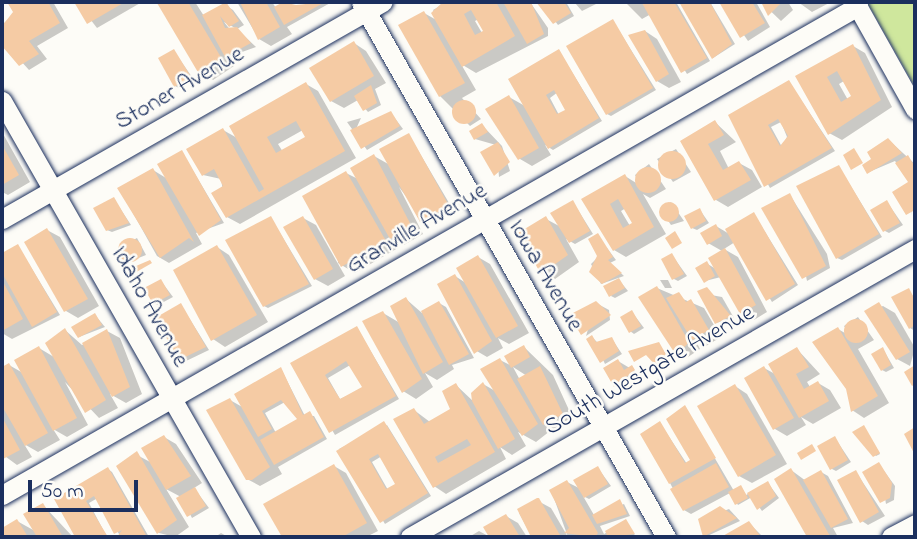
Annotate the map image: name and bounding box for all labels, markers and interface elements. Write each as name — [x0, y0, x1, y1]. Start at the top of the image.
street label: Stoner Avenue — [111, 41, 249, 137]
street label: Granville Avenue — [342, 177, 492, 281]
street label: Iowa Avenue — [501, 215, 589, 337]
street label: Idaho Avenue — [104, 242, 194, 372]
street label: South Westgate Avenue — [540, 299, 760, 443]
scale bar — [32, 466, 142, 510]
text: 50 m — [41, 477, 84, 507]

